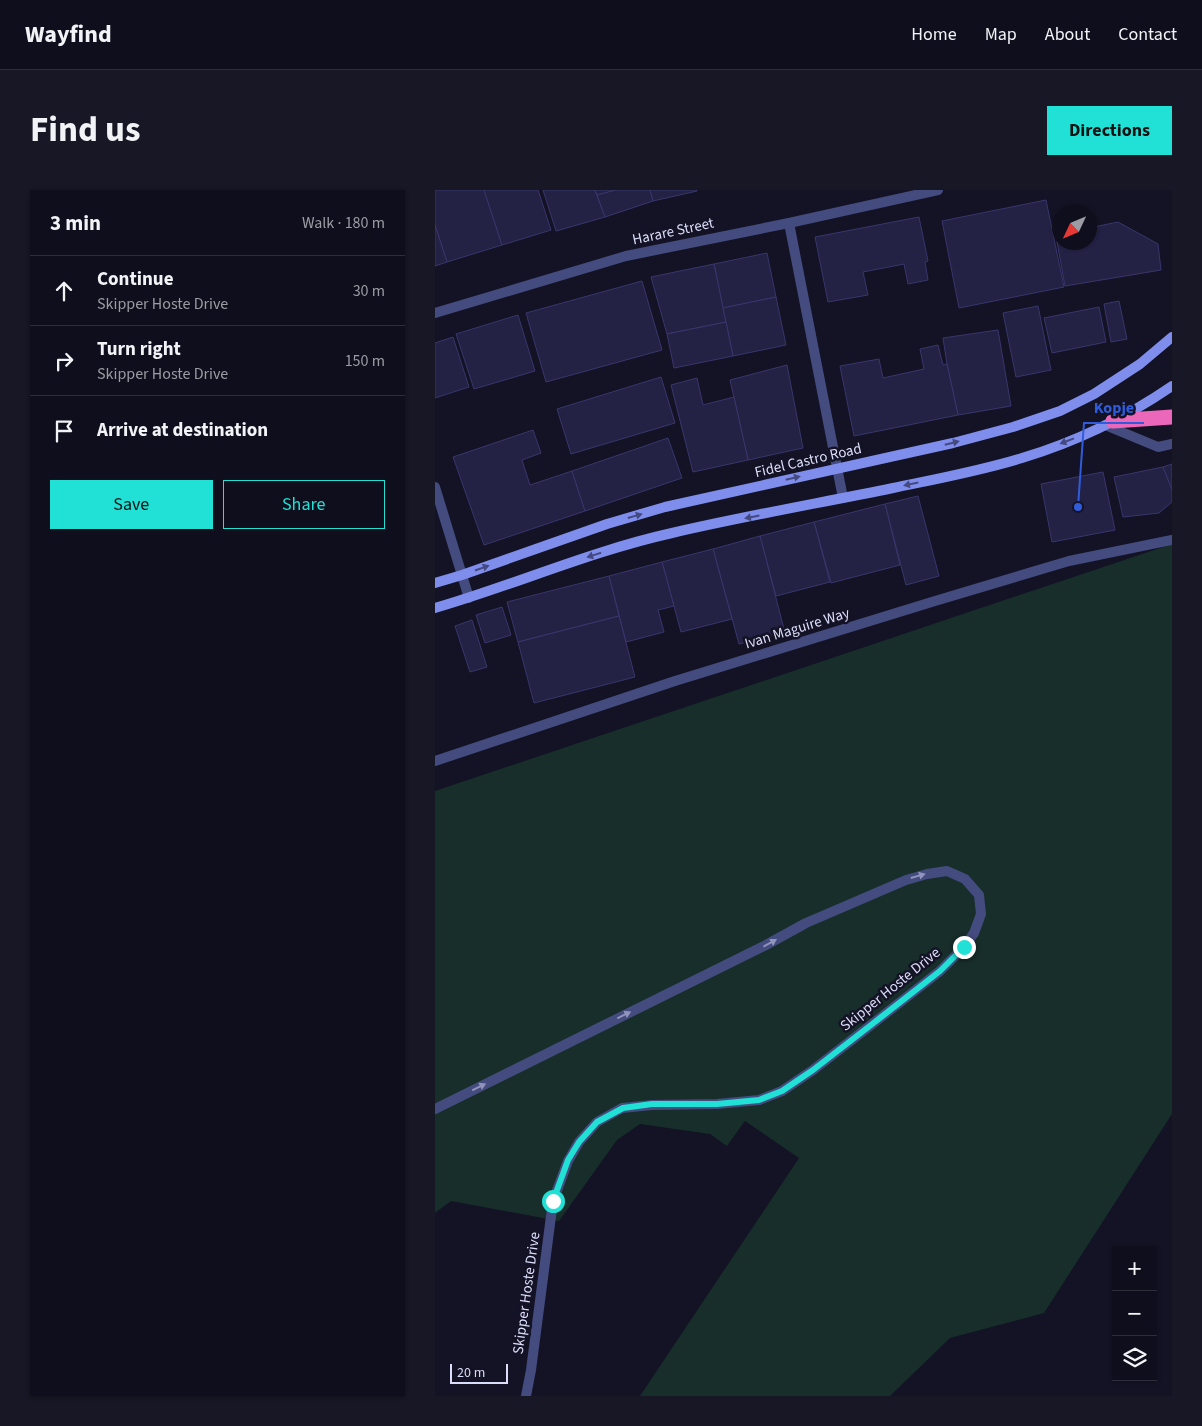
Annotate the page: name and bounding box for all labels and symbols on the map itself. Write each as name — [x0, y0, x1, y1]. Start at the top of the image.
north arrow — [1052, 205, 1097, 250]
street label: Harare Street — [630, 213, 716, 250]
callout: Kopje — [1084, 392, 1144, 423]
text: Kopje — [1094, 397, 1134, 419]
street label: Fidel Castro Road — [753, 438, 864, 483]
one-way arrow — [1060, 438, 1075, 445]
one-way arrow — [945, 439, 960, 447]
one-way arrow — [786, 474, 801, 482]
one-way arrow — [903, 480, 919, 488]
one-way arrow — [628, 512, 643, 520]
one-way arrow — [743, 513, 759, 521]
one-way arrow — [586, 552, 601, 560]
one-way arrow — [474, 564, 489, 571]
street label: Ivan Maguire Way — [742, 603, 852, 654]
one-way arrow — [910, 872, 925, 880]
route end — [953, 936, 976, 959]
one-way arrow — [763, 939, 777, 947]
street label: Skipper Hoste Drive — [836, 942, 945, 1036]
one-way arrow — [617, 1011, 631, 1019]
one-way arrow — [472, 1083, 486, 1091]
route start — [542, 1190, 565, 1213]
street label: Skipper Hoste Drive — [508, 1231, 545, 1355]
scale bar — [450, 1361, 507, 1384]

